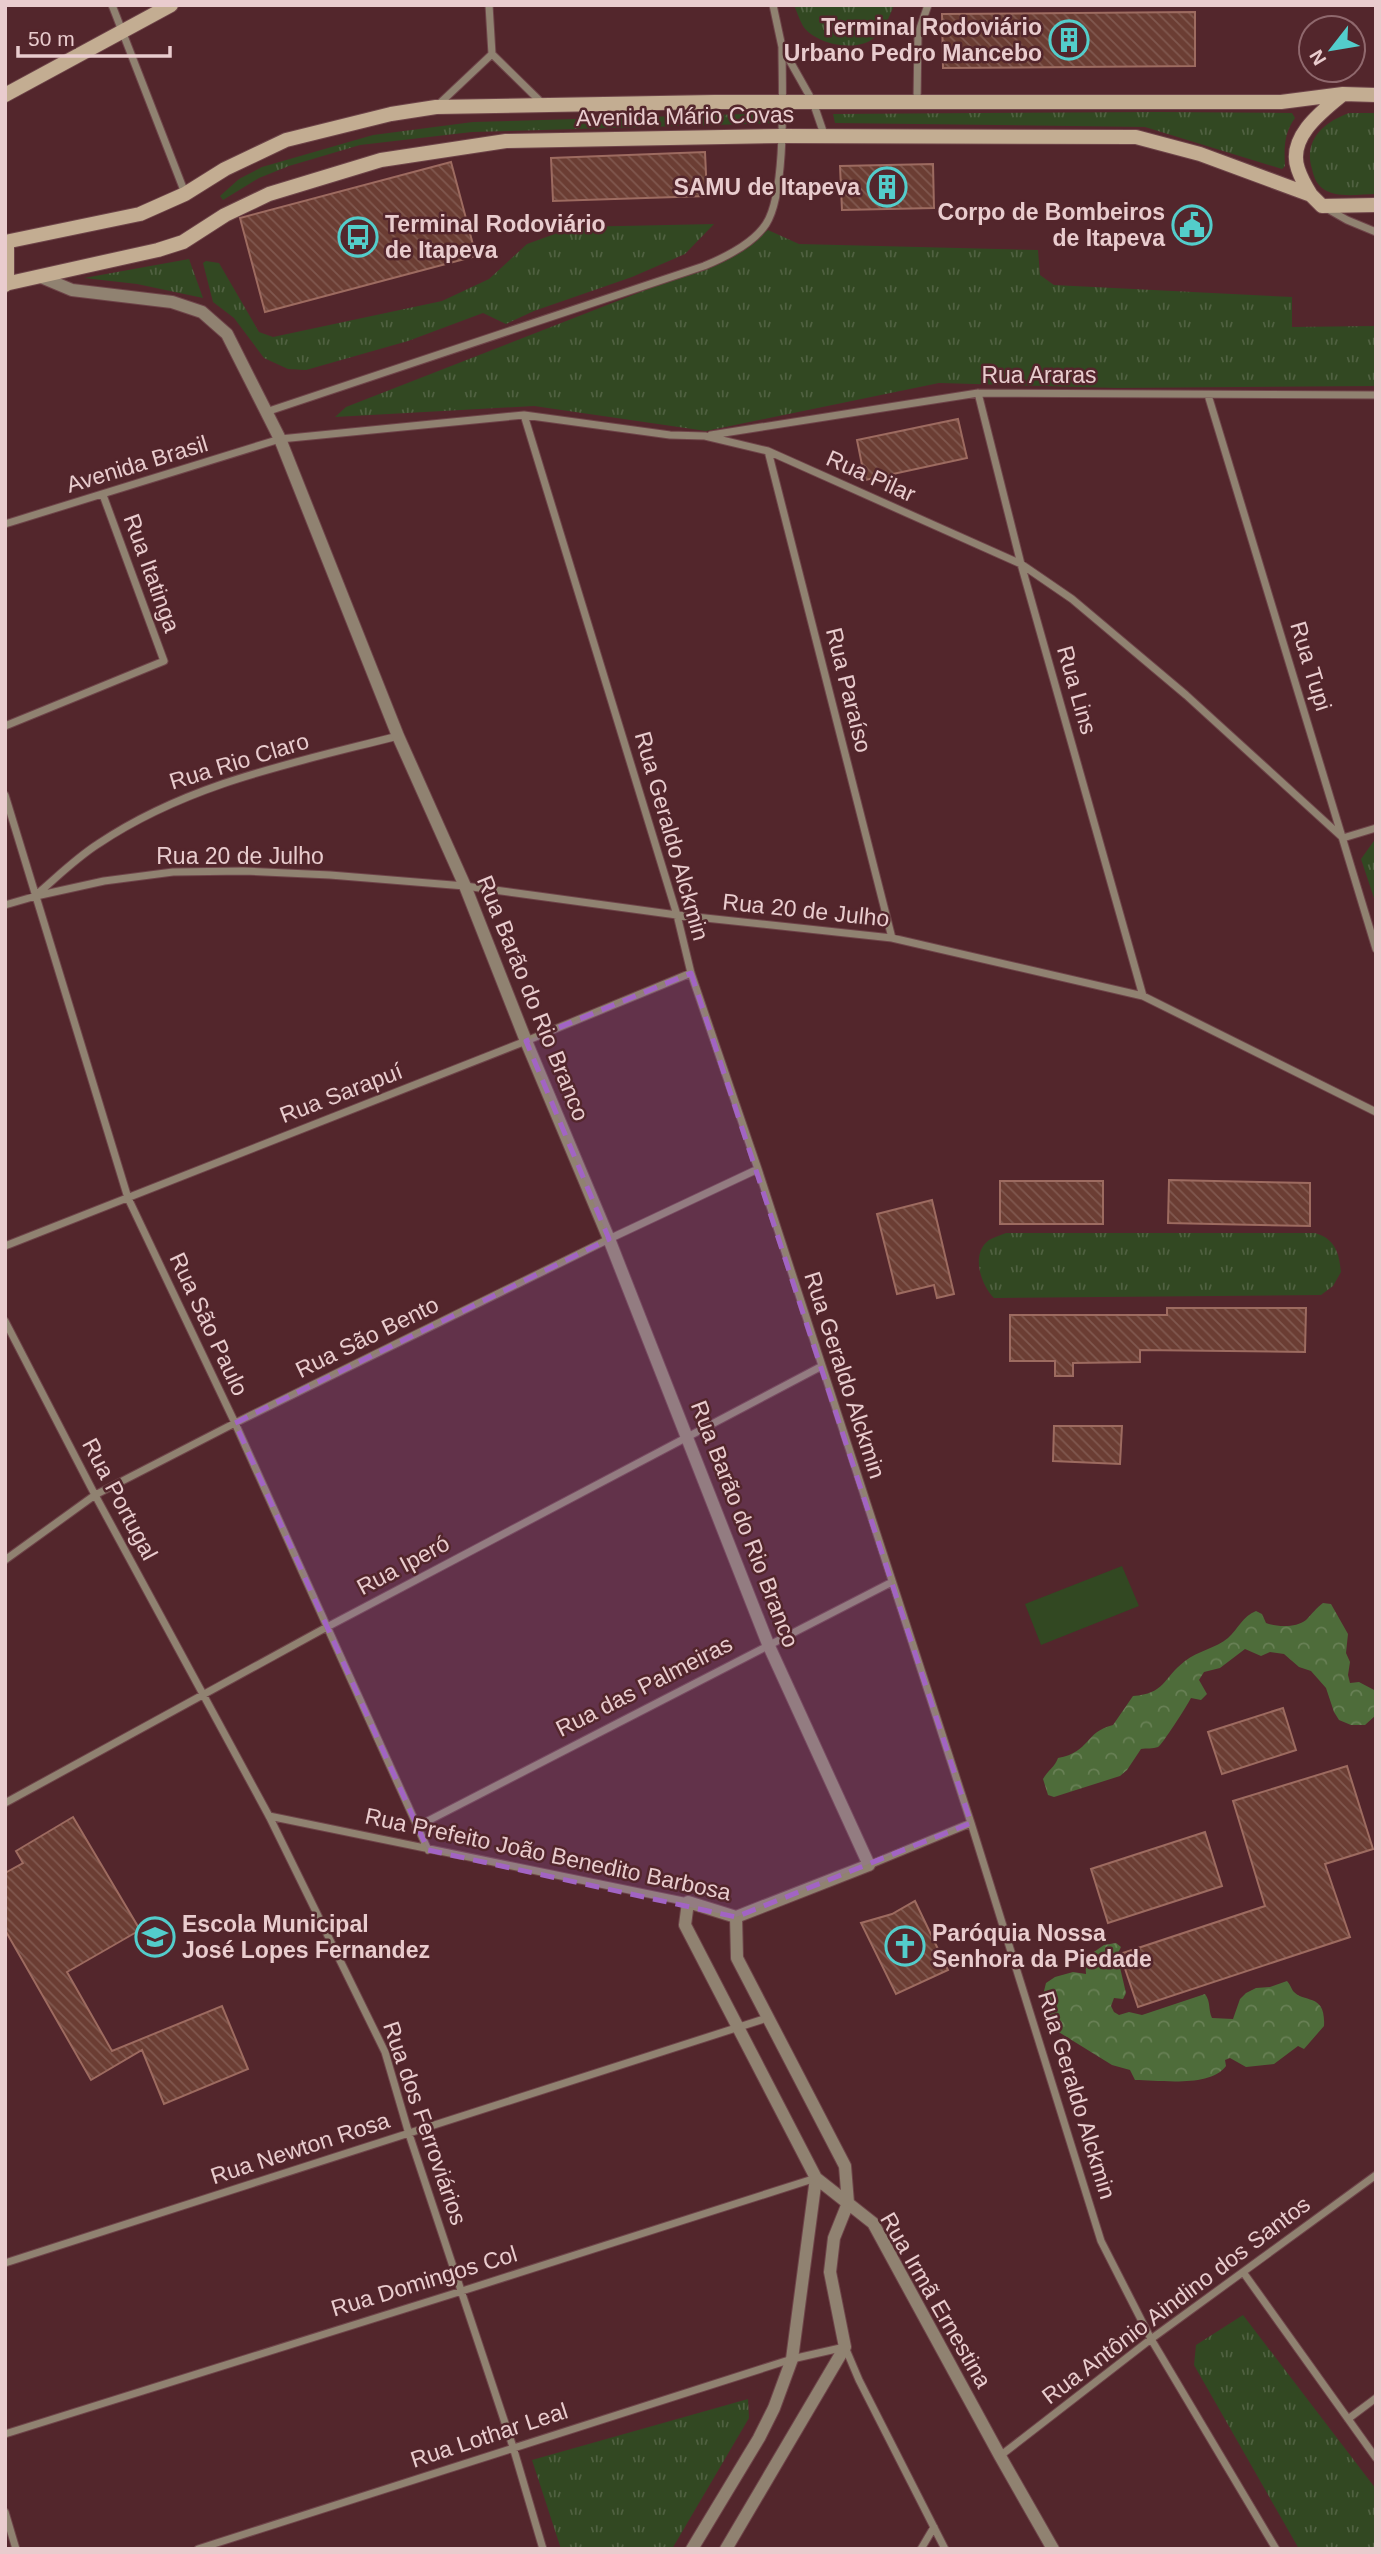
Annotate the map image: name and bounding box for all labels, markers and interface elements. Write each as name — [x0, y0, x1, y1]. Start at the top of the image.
scale bar — [18, 14, 170, 58]
place label: Terminal Rodoviário Urbano Pedro Mancebo — [784, 14, 1042, 66]
north arrow — [1297, 14, 1367, 84]
building icon: Terminal Rodoviário Urbano Pedro Mancebo — [1048, 19, 1090, 61]
text: 50 m — [28, 27, 75, 50]
text: N — [1305, 46, 1330, 69]
street label: Avenida Mário Covas — [576, 101, 794, 131]
building icon: SAMU de Itapeva — [866, 166, 908, 208]
place label: SAMU de Itapeva — [673, 174, 860, 200]
place label: Corpo de Bombeiros de Itapeva — [938, 199, 1165, 251]
public building icon: Corpo de Bombeiros de Itapeva — [1171, 204, 1213, 246]
place label: Terminal Rodoviário de Itapeva — [385, 211, 606, 263]
bus stop icon: Terminal Rodoviário de Itapeva — [337, 216, 379, 258]
street label: Rua Araras — [981, 362, 1097, 388]
street label: Avenida Brasil — [63, 430, 211, 498]
street label: Rua Pilar — [822, 445, 920, 507]
street label: Rua Itatinga — [119, 510, 185, 636]
street label: Rua Tupi — [1285, 618, 1337, 714]
street label: Rua Paraíso — [821, 625, 877, 755]
street label: Rua Lins — [1052, 643, 1102, 737]
street label: Rua Rio Claro — [166, 727, 312, 795]
street label: Rua Geraldo Alckmin — [630, 729, 714, 943]
street label: Rua 20 de Julho — [156, 843, 324, 869]
street label: Rua Barão do Rio Branco — [472, 872, 594, 1124]
street label: Rua 20 de Julho — [721, 888, 891, 932]
street label: Rua Sarapuí — [276, 1058, 407, 1128]
street label: Rua São Paulo — [165, 1248, 253, 1400]
street label: Rua Geraldo Alckmin — [799, 1268, 891, 1482]
street label: Rua São Bento — [291, 1291, 443, 1383]
street label: Rua Barão do Rio Branco — [686, 1397, 804, 1651]
street label: Rua Portugal — [77, 1434, 163, 1564]
street label: Rua Iperó — [352, 1530, 454, 1600]
street label: Rua das Palmeiras — [552, 1630, 736, 1742]
street label: Rua Prefeito João Benedito Barbosa — [363, 1802, 734, 1906]
place label: Escola Municipal José Lopes Fernandez — [182, 1911, 430, 1963]
school or university icon: Escola Municipal José Lopes Fernandez — [134, 1916, 176, 1958]
place label: Paróquia Nossa Senhora da Piedade — [932, 1920, 1152, 1972]
church icon: Paróquia Nossa Senhora da Piedade — [884, 1925, 926, 1967]
street label: Rua Geraldo Alckmin — [1033, 1988, 1121, 2202]
street label: Rua dos Ferroviários — [378, 2018, 472, 2228]
street label: Rua Newton Rosa — [207, 2107, 393, 2189]
street label: Rua Antônio Aindino dos Santos — [1037, 2191, 1315, 2409]
street label: Rua Irmã Ernestina — [875, 2208, 997, 2392]
street label: Rua Domingos Col — [328, 2240, 520, 2322]
street label: Rua Lothar Leal — [407, 2397, 571, 2473]

